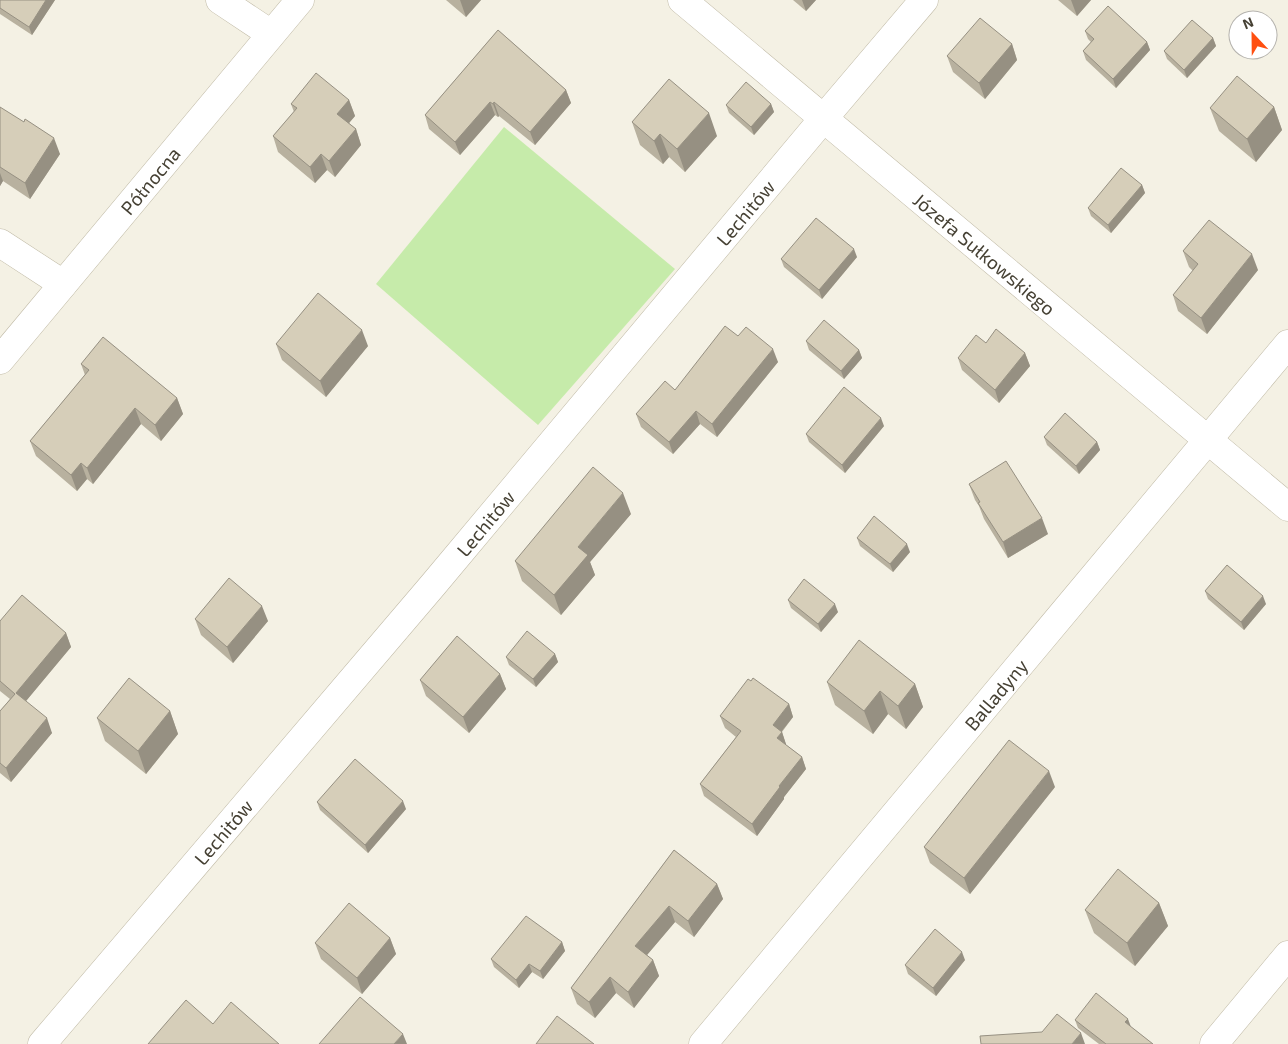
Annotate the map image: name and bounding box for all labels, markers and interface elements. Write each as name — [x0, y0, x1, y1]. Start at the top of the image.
north arrow — [1228, 10, 1278, 60]
text: N — [1240, 13, 1256, 32]
street label: Północna — [115, 142, 184, 219]
street label: Lechitów — [711, 174, 779, 250]
street label: Józefa Sułkowskiego — [909, 187, 1061, 319]
street label: Lechitów — [451, 485, 519, 560]
street label: Balladyny — [959, 654, 1032, 734]
street label: Lechitów — [189, 794, 257, 869]

